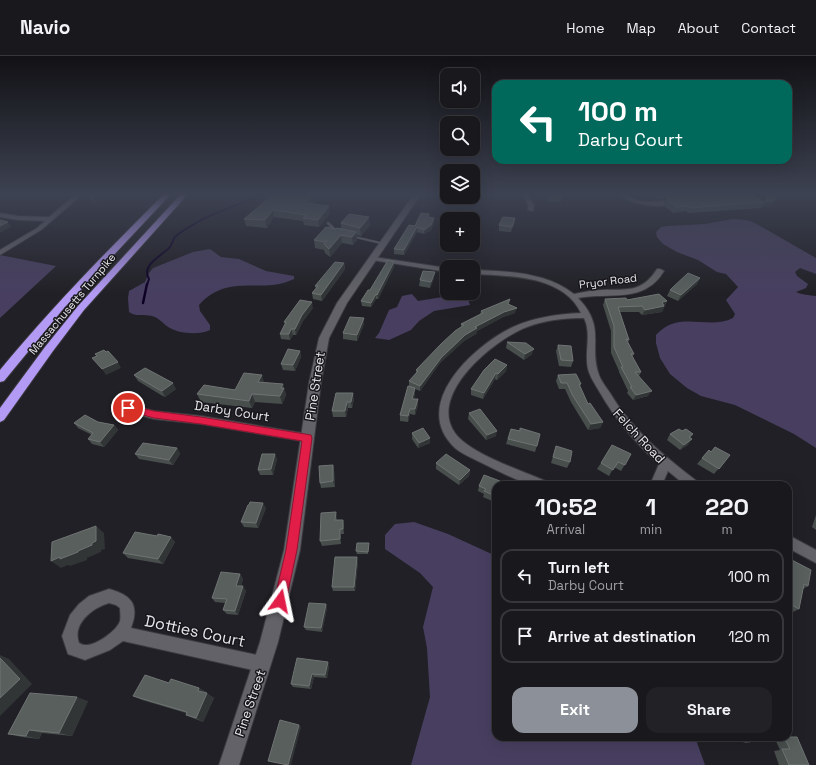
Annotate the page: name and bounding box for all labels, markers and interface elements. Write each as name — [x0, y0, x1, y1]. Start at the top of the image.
text: Navio — [20, 15, 70, 40]
text: Home — [566, 19, 604, 37]
text: Map — [626, 19, 656, 37]
text: About — [678, 19, 719, 37]
text: Contact — [741, 19, 796, 37]
map controls — [440, 68, 480, 300]
button: sound — [440, 68, 480, 108]
text: 100 m — [578, 93, 658, 129]
icon: left — [512, 96, 564, 148]
button: search — [440, 116, 480, 156]
text: Darby Court — [578, 128, 683, 151]
button: layers — [440, 164, 480, 204]
button: + — [440, 212, 480, 252]
street label: Massachusetts Turnpike — [26, 251, 118, 357]
button: − — [440, 260, 480, 300]
street label: Pryor Road — [578, 271, 638, 291]
street label: Pine Street — [301, 350, 329, 422]
pin — [111, 391, 145, 425]
icon: arrive — [117, 397, 139, 419]
street label: Darby Court — [193, 397, 271, 425]
street label: Felch Road — [609, 405, 669, 467]
text: 10:52 — [535, 491, 597, 522]
text: 1 — [646, 491, 656, 522]
text: 220 — [705, 491, 749, 522]
text: Arrival — [547, 521, 585, 538]
text: min — [640, 521, 662, 538]
text: m — [721, 521, 733, 538]
text: Turn left — [548, 558, 610, 577]
icon: left — [514, 565, 536, 587]
text: 100 m — [728, 567, 770, 586]
text: Darby Court — [548, 577, 624, 594]
position arrow — [259, 580, 301, 622]
street label: Dotties Court — [143, 610, 247, 652]
icon: arrive — [514, 625, 536, 647]
text: Arrive at destination — [548, 627, 696, 646]
text: 120 m — [728, 627, 770, 646]
street label: Pine Street — [231, 667, 269, 739]
button: Exit — [512, 687, 638, 733]
button: Share — [646, 687, 772, 733]

